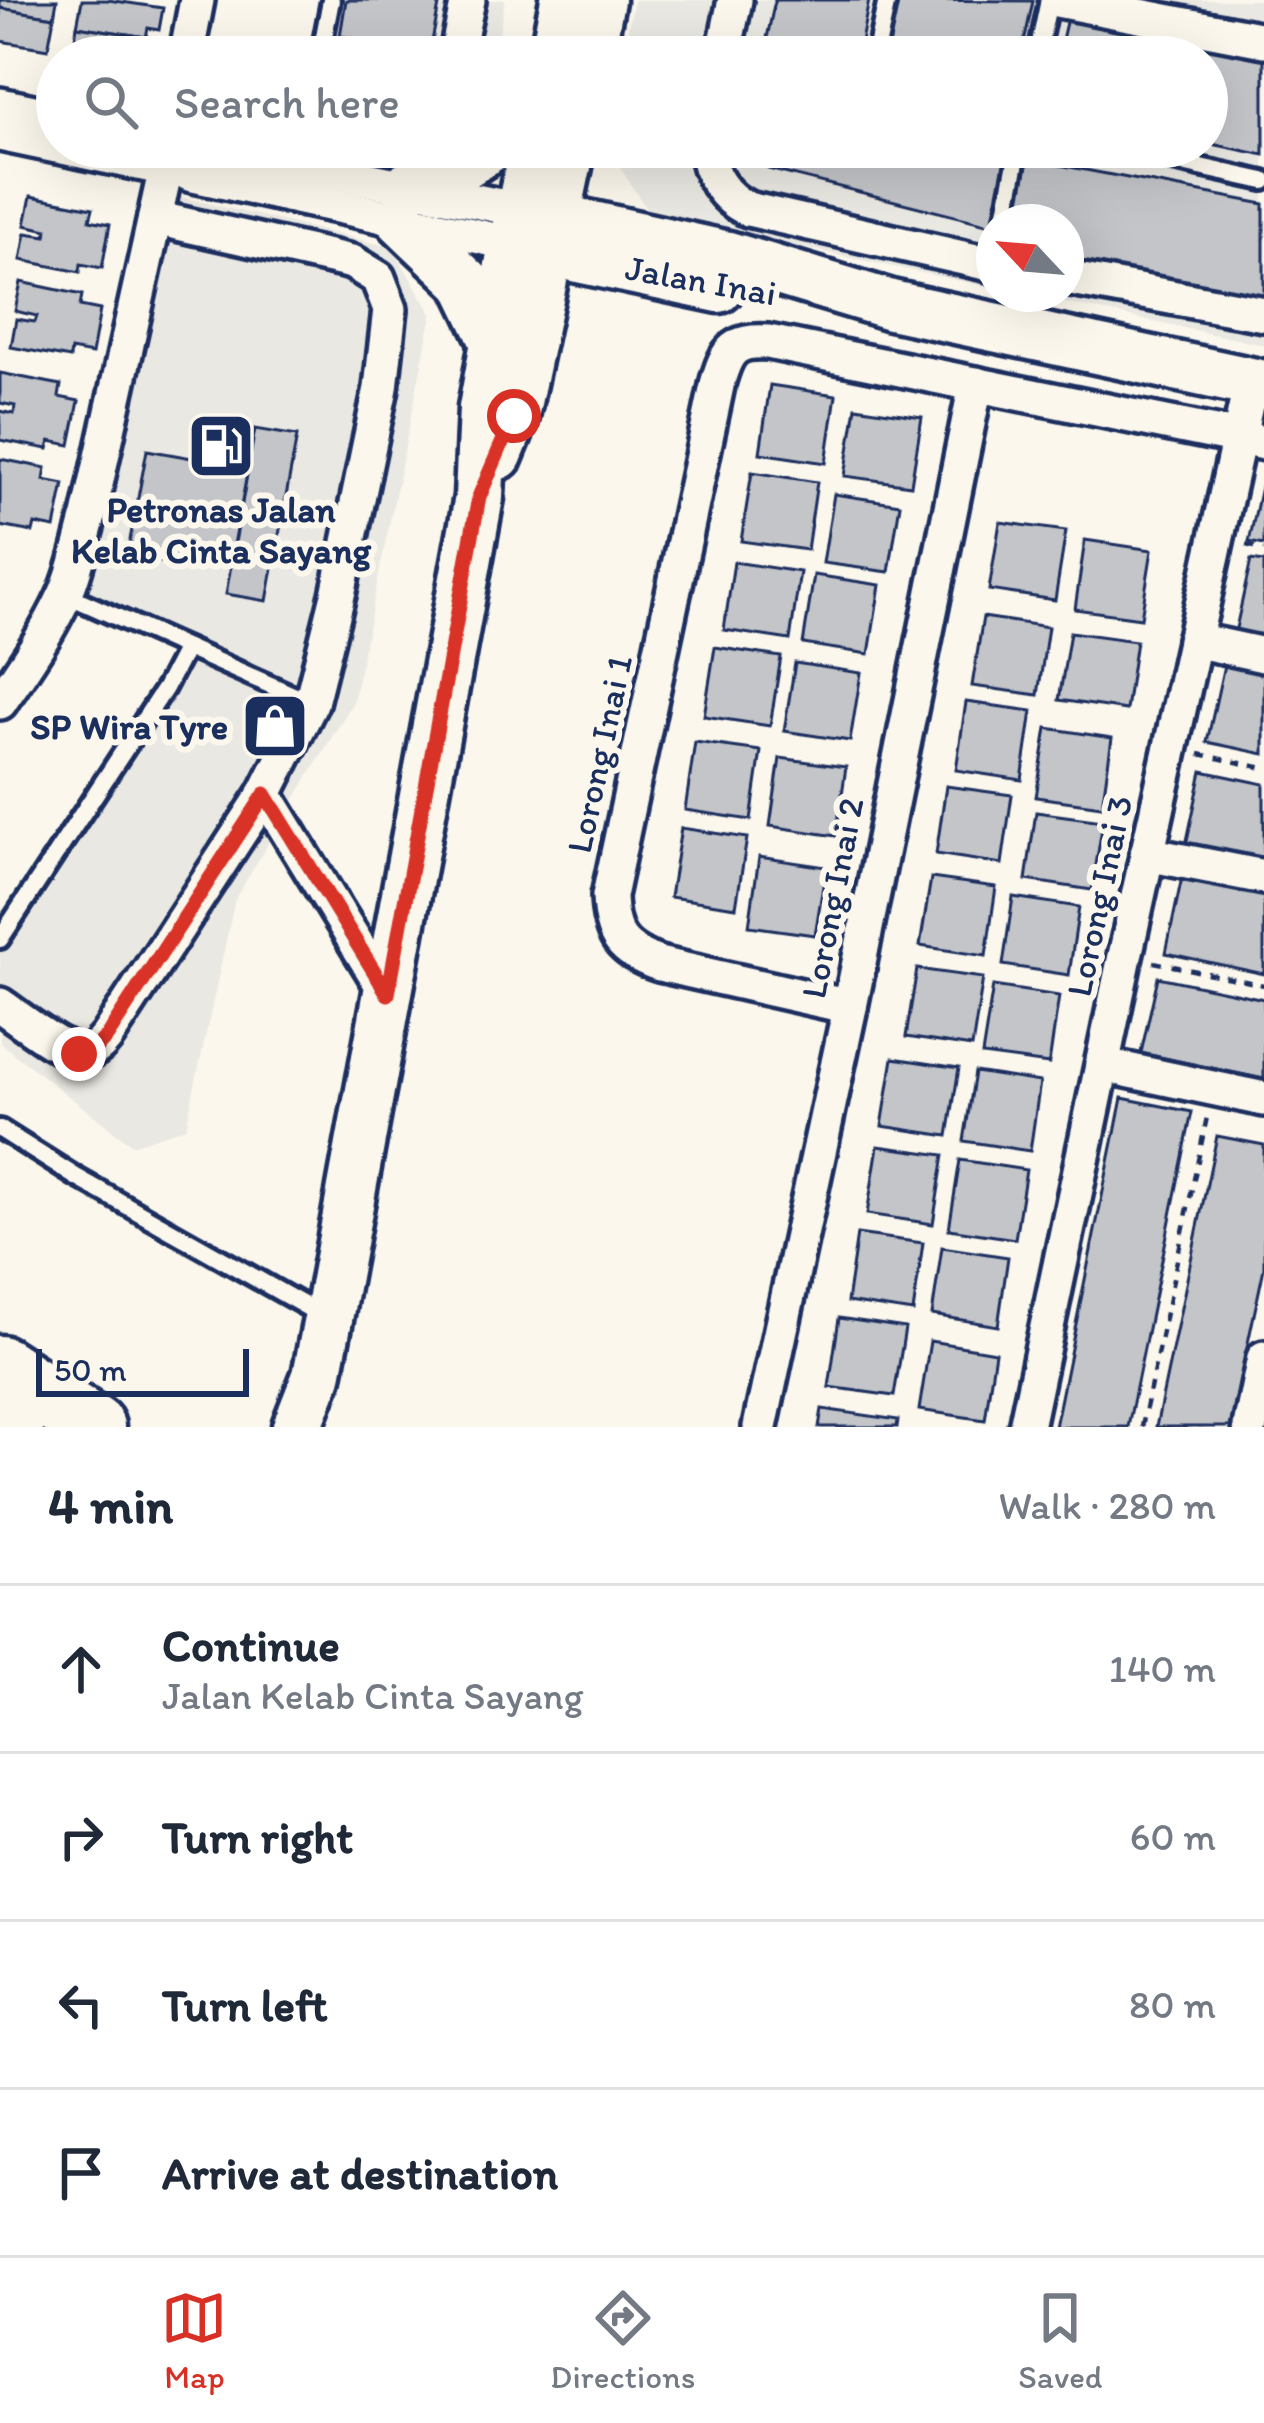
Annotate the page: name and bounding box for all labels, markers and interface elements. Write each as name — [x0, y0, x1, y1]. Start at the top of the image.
search box — [36, 36, 1228, 168]
icon: search — [78, 69, 144, 135]
text: Search here — [174, 75, 400, 129]
north arrow — [976, 204, 1084, 312]
street label: Jalan Inai — [622, 246, 780, 314]
route start — [487, 389, 541, 443]
fuel station icon: Petronas Jalan Kelab Cinta Sayang — [186, 411, 256, 481]
place label: Petronas Jalan Kelab Cinta Sayang — [71, 488, 372, 572]
street label: Lorong Inai 1 — [557, 651, 641, 857]
shop icon: SP Wira Tyre — [240, 691, 310, 761]
place label: SP Wira Tyre — [30, 705, 228, 748]
street label: Lorong Inai 3 — [1057, 792, 1141, 1000]
street label: Lorong Inai 2 — [791, 794, 873, 1002]
route end — [52, 1027, 106, 1081]
scale bar — [36, 1343, 249, 1396]
text: 50 m — [54, 1350, 127, 1389]
text: 4 min — [48, 1475, 173, 1536]
text: Walk · 280 m — [998, 1482, 1216, 1529]
text: Continue — [162, 1618, 340, 1672]
icon: ahead — [48, 1636, 114, 1702]
text: 140 m — [1109, 1645, 1216, 1692]
text: Jalan Kelab Cinta Sayang — [162, 1672, 584, 1719]
icon: right — [48, 1804, 114, 1870]
text: Turn right — [162, 1810, 353, 1864]
text: 60 m — [1130, 1813, 1216, 1860]
icon: left — [48, 1972, 114, 2038]
text: Turn left — [162, 1978, 328, 2032]
text: 80 m — [1129, 1981, 1216, 2028]
icon: arrive — [48, 2140, 114, 2206]
text: Arrive at destination — [162, 2146, 558, 2200]
tab: Map — [161, 2285, 227, 2396]
tab: Directions — [550, 2285, 695, 2396]
tab: Saved — [1018, 2285, 1103, 2396]

